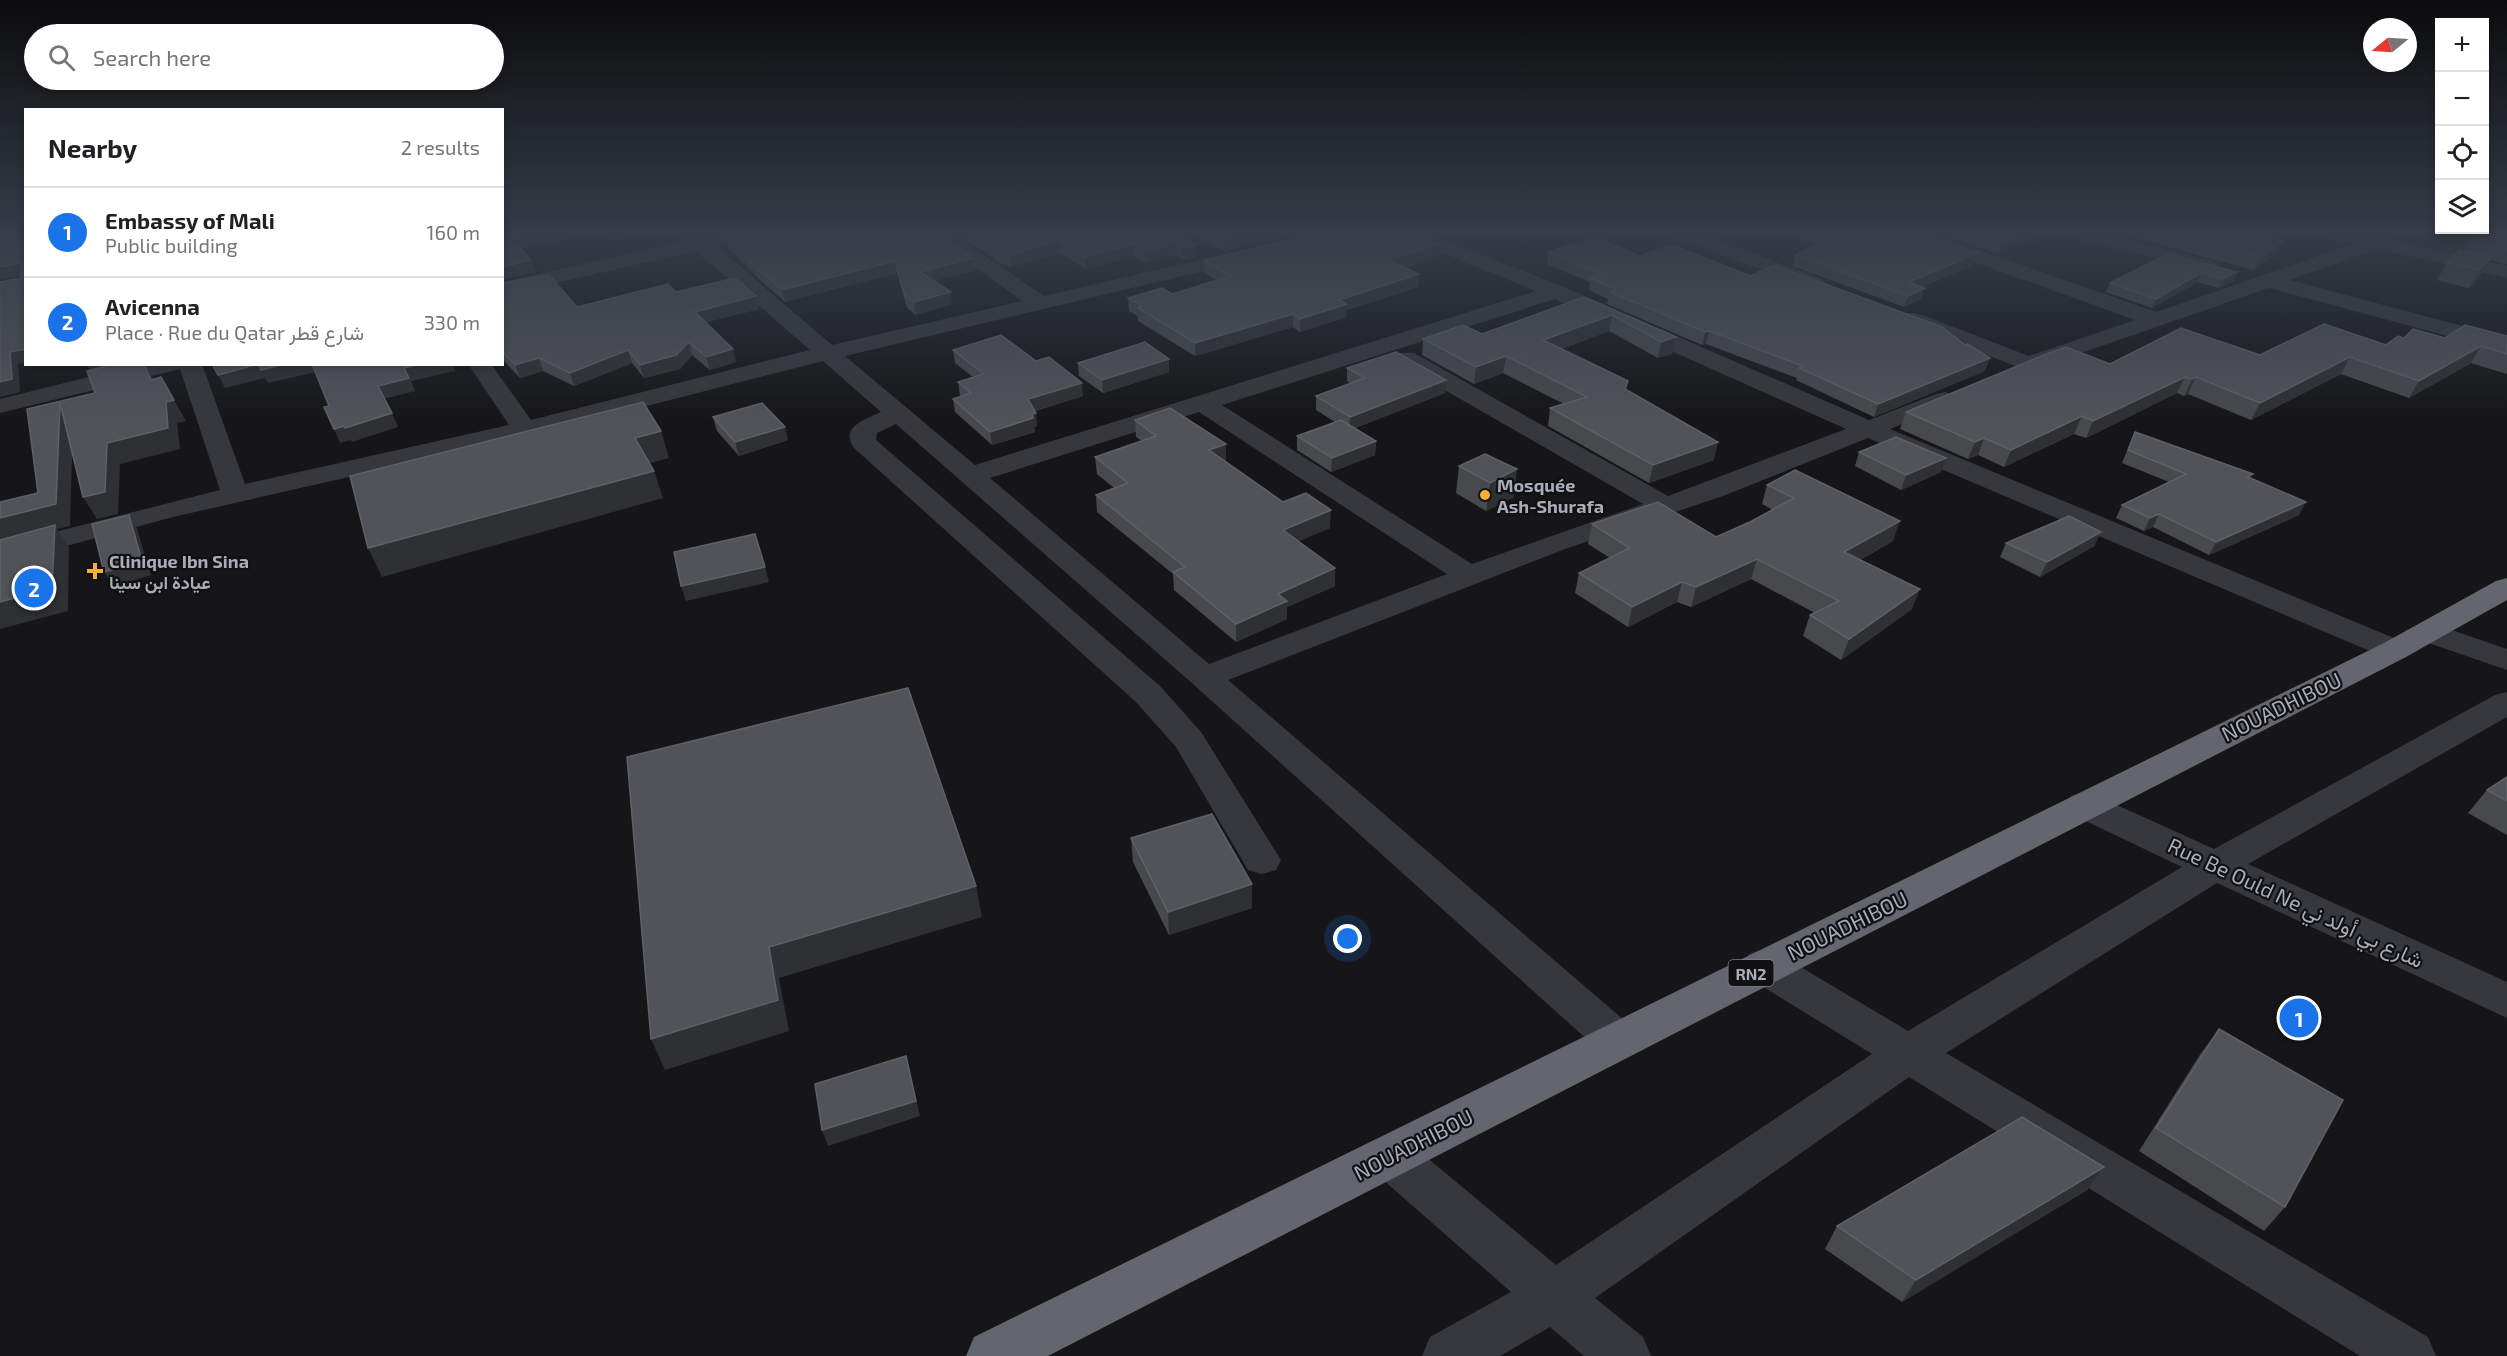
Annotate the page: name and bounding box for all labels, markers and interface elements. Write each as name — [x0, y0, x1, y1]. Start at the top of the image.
north arrow — [2363, 18, 2417, 72]
map controls — [2435, 18, 2489, 234]
button: + — [2435, 18, 2489, 72]
search box — [24, 24, 504, 90]
icon: search — [45, 41, 78, 74]
text: Search here — [93, 44, 211, 70]
button: − — [2435, 72, 2489, 126]
button: locate — [2435, 126, 2489, 180]
text: Nearby — [48, 132, 137, 163]
text: 2 results — [401, 135, 480, 159]
button: layers — [2435, 180, 2489, 234]
text: Embassy of Mali — [105, 207, 275, 233]
text: 1 — [63, 220, 72, 244]
text: 160 m — [427, 220, 480, 244]
text: Public building — [105, 233, 238, 257]
text: Avicenna — [105, 293, 200, 319]
text: 2 — [62, 310, 73, 334]
text: 330 m — [424, 310, 480, 334]
text: Place · Rue du Qatar شارع قطر — [105, 320, 364, 344]
place label: Mosquée Ash-Shurafa — [1497, 474, 1604, 517]
marker: Mosquée Ash-Shurafa — [1478, 488, 1492, 502]
place label: Clinique Ibn Sina عيادة ابن سينا — [109, 550, 249, 594]
marker: Clinique Ibn Sina عيادة ابن سينا — [86, 562, 104, 580]
pin: 2 — [15, 566, 54, 610]
street label: NOUADHIBOU — [2217, 666, 2345, 746]
street label: Rue Be Ould Ne شارع بي أولد ني — [2162, 832, 2428, 978]
street label: NOUADHIBOU — [1783, 885, 1911, 965]
your location — [1333, 924, 1362, 953]
road number: RN2 — [1728, 960, 1774, 986]
pin: 1 — [2280, 996, 2318, 1040]
street label: NOUADHIBOU — [1349, 1103, 1477, 1185]

